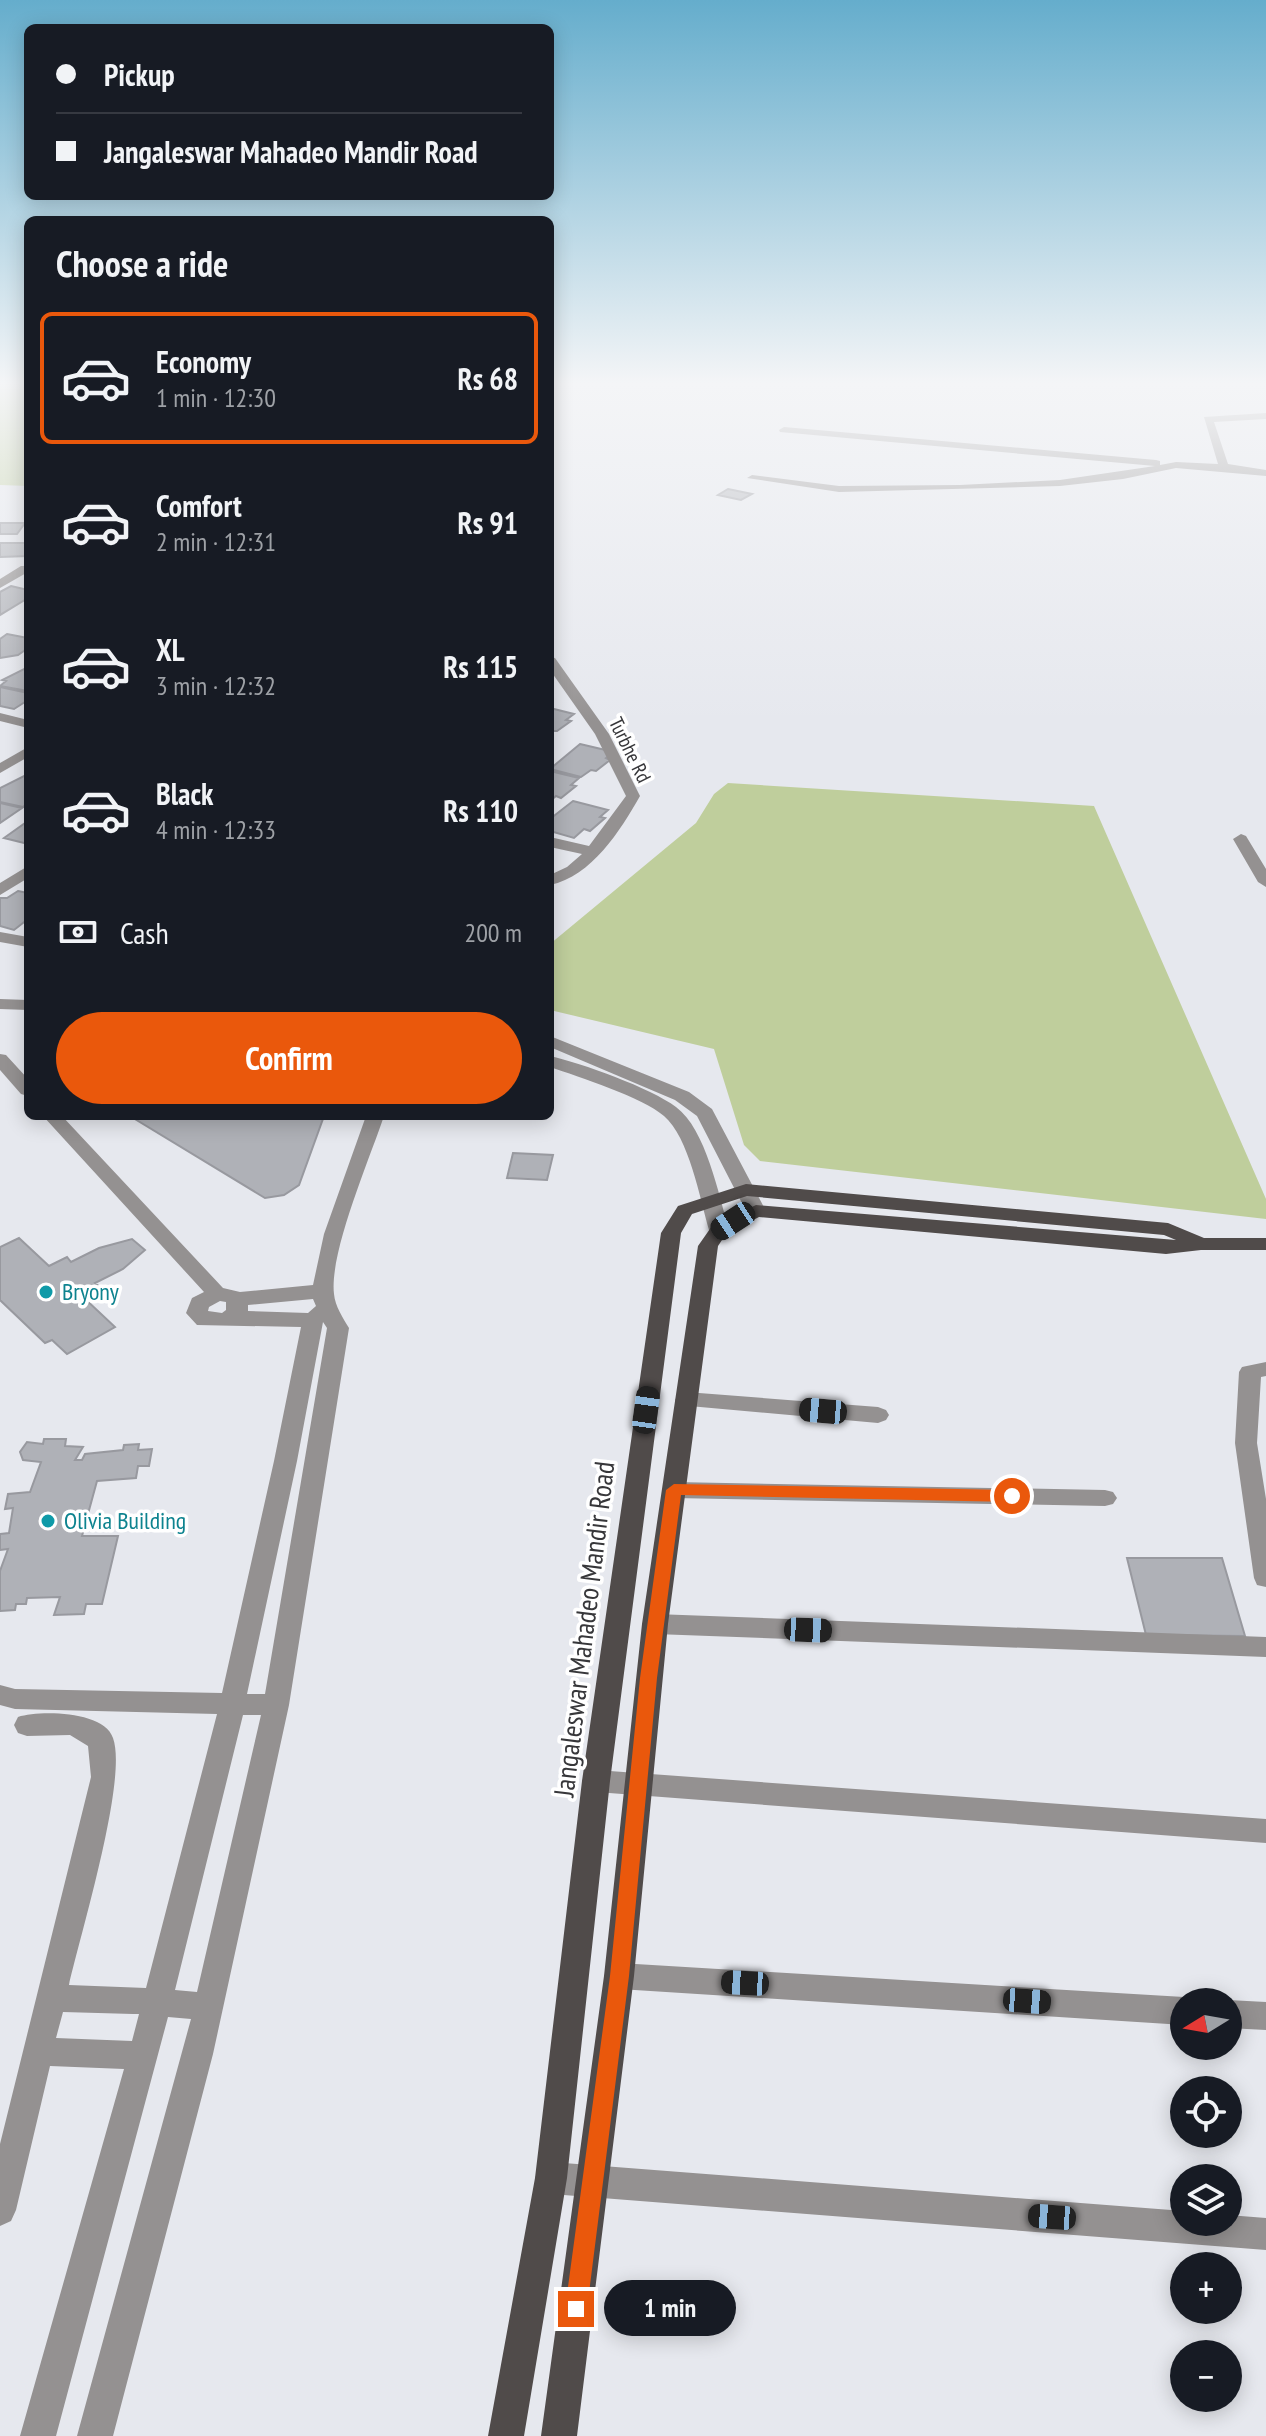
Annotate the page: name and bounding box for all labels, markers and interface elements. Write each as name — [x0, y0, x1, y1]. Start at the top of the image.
text: Pickup — [104, 55, 175, 94]
text: Jangaleswar Mahadeo Mandir Road — [104, 132, 478, 171]
text: Choose a ride — [56, 240, 228, 287]
icon: car — [60, 342, 132, 414]
text: Economy — [156, 342, 251, 381]
text: Rs 68 — [458, 359, 518, 398]
text: 1 min · 12:30 — [156, 381, 276, 414]
icon: car — [60, 486, 132, 558]
text: Comfort — [156, 486, 242, 525]
text: Rs 91 — [458, 503, 518, 542]
text: 2 min · 12:31 — [156, 525, 276, 558]
icon: car — [60, 630, 132, 702]
text: XL — [156, 630, 185, 669]
text: Rs 115 — [443, 647, 518, 686]
text: 3 min · 12:32 — [156, 669, 276, 702]
street label: Turbhe Rd — [603, 713, 657, 787]
icon: car — [60, 774, 132, 846]
text: Black — [156, 774, 213, 813]
text: Rs 110 — [443, 791, 518, 830]
text: 4 min · 12:33 — [156, 813, 276, 846]
icon: cash — [56, 910, 100, 954]
text: Cash — [120, 913, 169, 952]
text: 200 m — [464, 916, 522, 949]
button: Confirm — [56, 1012, 522, 1104]
car — [706, 1198, 760, 1244]
place label: Bryony — [62, 1276, 119, 1307]
marker: Bryony — [37, 1283, 55, 1301]
car — [631, 1385, 661, 1435]
car — [798, 1397, 848, 1425]
street label: Jangaleswar Mahadeo Mandir Road — [544, 1459, 622, 1800]
route start — [994, 1478, 1030, 1514]
place label: Olivia Building — [64, 1505, 186, 1536]
marker: Olivia Building — [39, 1512, 57, 1530]
car — [784, 1617, 832, 1643]
car — [720, 1970, 770, 1996]
car — [1002, 1987, 1052, 2015]
north arrow — [1170, 1988, 1242, 2060]
map controls — [1170, 1988, 1242, 2412]
button: locate — [1170, 2076, 1242, 2148]
button: layers — [1170, 2164, 1242, 2236]
car — [1027, 2203, 1077, 2231]
button: + — [1170, 2252, 1242, 2324]
callout: 1 min — [604, 2281, 736, 2337]
route end — [558, 2291, 594, 2327]
text: 1 min — [644, 2291, 696, 2324]
button: − — [1170, 2340, 1242, 2412]

